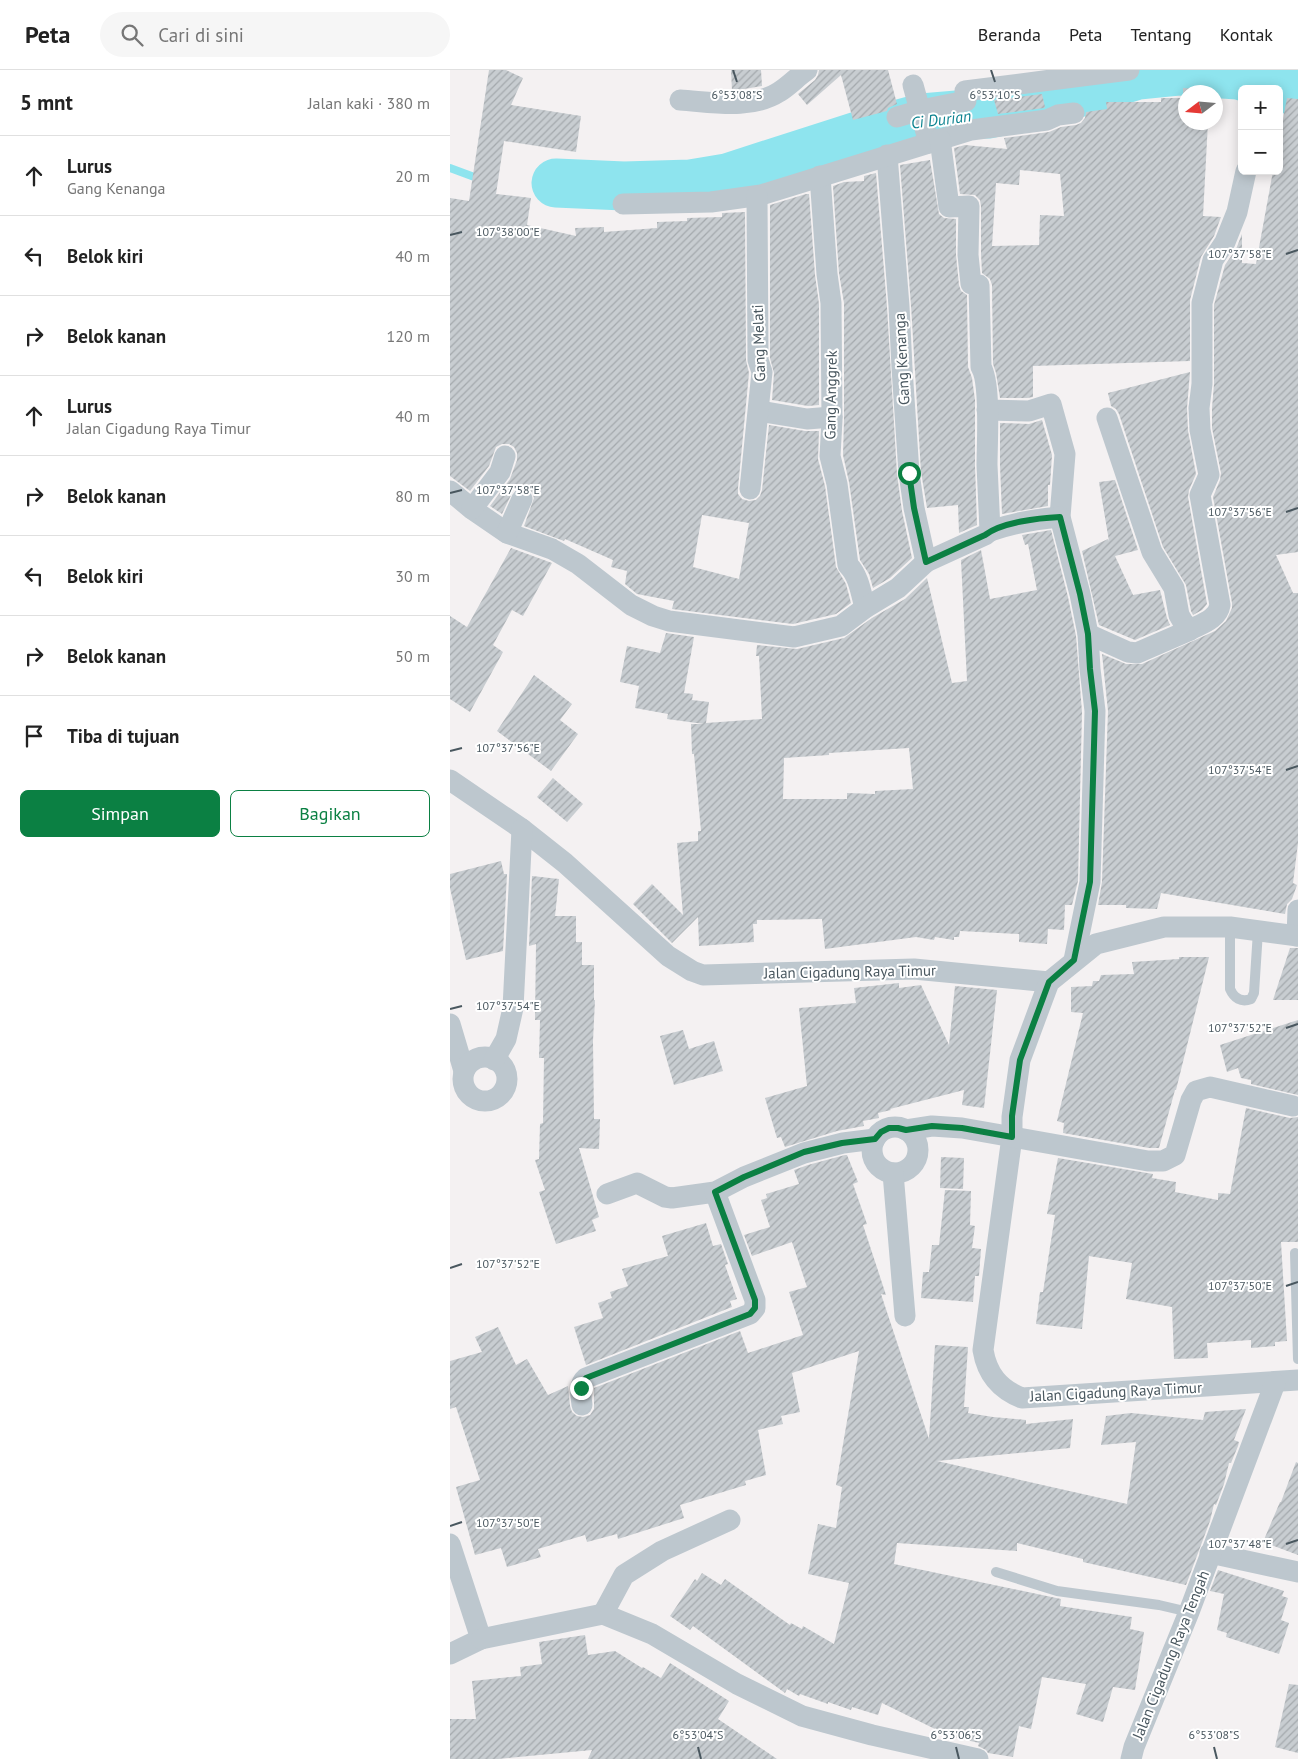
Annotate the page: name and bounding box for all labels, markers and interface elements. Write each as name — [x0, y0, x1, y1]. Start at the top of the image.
search box — [100, 12, 450, 57]
text: Peta — [25, 19, 70, 50]
icon: search — [118, 21, 146, 49]
text: Cari di sini — [158, 23, 244, 47]
text: Beranda — [978, 23, 1041, 46]
text: Peta — [1069, 23, 1103, 46]
text: Tentang — [1131, 23, 1192, 46]
text: Kontak — [1220, 23, 1273, 46]
north arrow — [1178, 85, 1223, 130]
map controls — [1238, 85, 1283, 175]
button: + — [1238, 85, 1283, 130]
text: 6°53'08"S — [712, 87, 762, 102]
text: 6°53'10"S — [970, 87, 1020, 102]
text: 5 mnt — [20, 89, 73, 116]
text: Jalan kaki · 380 m — [308, 93, 430, 113]
water label: Ci Durian — [910, 105, 972, 133]
button: − — [1238, 130, 1283, 175]
text: Lurus — [67, 154, 112, 178]
icon: ahead — [20, 162, 48, 190]
text: 20 m — [395, 166, 430, 186]
text: Gang Kenanga — [67, 178, 165, 198]
text: 107°38'00"E — [476, 224, 540, 239]
icon: left — [20, 242, 48, 270]
text: Belok kiri — [67, 244, 143, 268]
text: 40 m — [395, 246, 430, 266]
text: 107°37'58"E — [1208, 246, 1272, 261]
street label: Gang Melati — [748, 304, 769, 382]
street label: Gang Kenanga — [890, 312, 913, 406]
icon: right — [20, 322, 48, 350]
text: Belok kanan — [67, 324, 166, 348]
text: 120 m — [387, 326, 430, 346]
street label: Gang Anggrek — [820, 349, 841, 440]
text: Lurus — [67, 394, 112, 418]
icon: ahead — [20, 402, 48, 430]
text: 40 m — [395, 406, 430, 426]
text: Jalan Cigadung Raya Timur — [67, 418, 251, 438]
route start — [898, 462, 921, 485]
icon: right — [20, 482, 48, 510]
text: 107°37'58"E — [476, 482, 540, 497]
text: Belok kanan — [67, 484, 166, 508]
text: 80 m — [395, 486, 430, 506]
text: 107°37'56"E — [1208, 504, 1272, 519]
icon: left — [20, 562, 48, 590]
text: Belok kiri — [67, 564, 143, 588]
text: 30 m — [395, 566, 430, 586]
icon: right — [20, 642, 48, 670]
text: Belok kanan — [67, 644, 166, 668]
text: 50 m — [395, 646, 430, 666]
icon: arrive — [20, 722, 48, 750]
text: Tiba di tujuan — [67, 724, 179, 748]
text: 107°37'56"E — [476, 740, 540, 755]
text: 107°37'54"E — [1208, 762, 1272, 777]
button: Simpan — [20, 790, 220, 837]
button: Bagikan — [230, 790, 430, 837]
street label: Jalan Cigadung Raya Timur — [763, 960, 936, 983]
text: 107°37'54"E — [476, 998, 540, 1013]
text: 107°37'52"E — [1208, 1020, 1272, 1035]
text: 107°37'52"E — [476, 1256, 540, 1271]
text: 107°37'50"E — [1208, 1278, 1272, 1293]
route end — [570, 1377, 593, 1400]
street label: Jalan Cigadung Raya Timur — [1028, 1378, 1202, 1406]
text: 107°37'50"E — [476, 1515, 540, 1530]
text: 107°37'48"E — [1208, 1536, 1272, 1551]
street label: Jalan Cigadung Raya Tengah — [1128, 1568, 1213, 1743]
text: 6°53'04"S — [673, 1727, 723, 1742]
text: 6°53'06"S — [931, 1727, 981, 1742]
text: 6°53'08"S — [1189, 1727, 1239, 1742]

